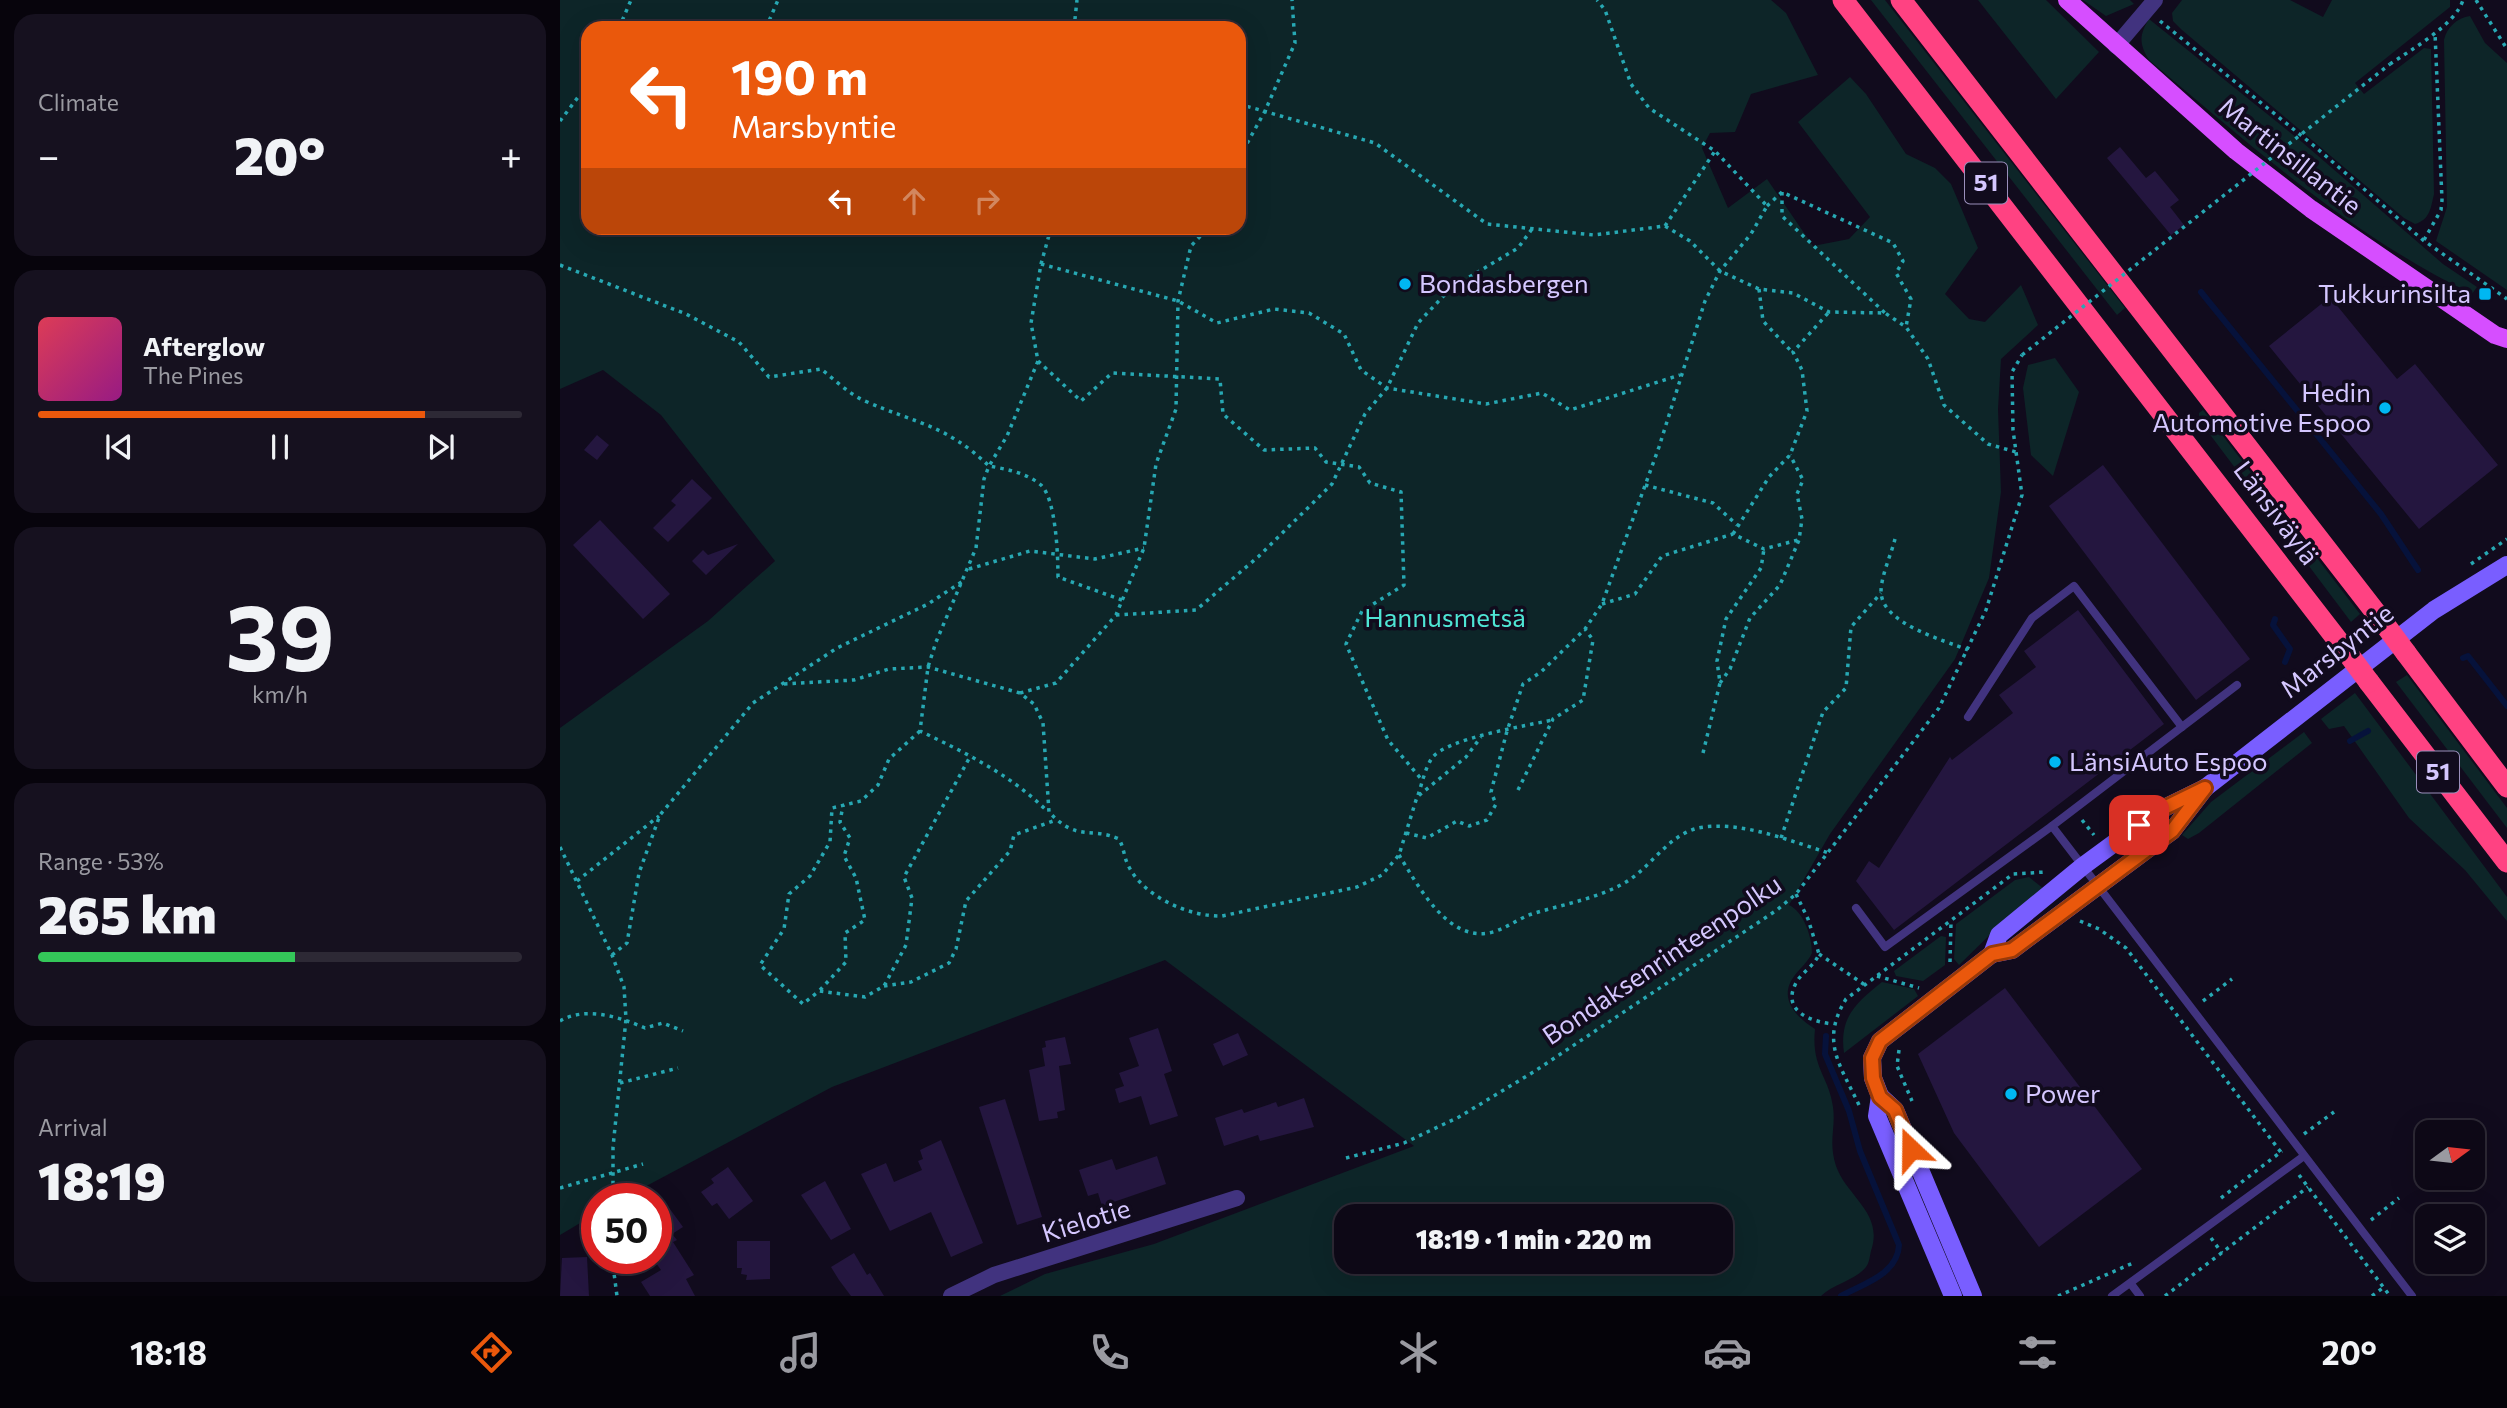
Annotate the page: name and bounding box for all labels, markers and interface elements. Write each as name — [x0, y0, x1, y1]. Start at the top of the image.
text: 190 m — [731, 45, 868, 105]
icon: left — [616, 49, 707, 140]
text: Climate — [38, 88, 119, 116]
street label: Martinsillantie — [2214, 90, 2368, 220]
text: Marsbyntie — [731, 105, 897, 145]
text: 20° — [234, 122, 325, 186]
text: − — [38, 131, 60, 178]
text: + — [500, 131, 522, 178]
road number: 51 — [1965, 162, 2007, 204]
icon: left — [822, 182, 860, 220]
icon: ahead — [895, 182, 933, 220]
icon: right — [968, 182, 1006, 220]
place label: Bondasbergen — [1419, 267, 1589, 298]
marker: Bondasbergen — [1397, 276, 1413, 292]
place label: Tukkurinsilta — [2318, 277, 2471, 308]
marker: Tukkurinsilta — [2477, 286, 2493, 302]
text: Afterglow — [143, 330, 265, 361]
text: The Pines — [143, 361, 244, 389]
place label: Hedin Automotive Espoo — [2152, 376, 2371, 437]
marker: Hedin Automotive Espoo — [2377, 400, 2393, 416]
icon: previous — [100, 428, 138, 466]
icon: pause — [261, 428, 299, 466]
icon: next — [422, 428, 460, 466]
street label: Länsiväylä — [2228, 454, 2326, 570]
text: 39 — [225, 578, 335, 690]
street label: Marsbyntie — [2274, 596, 2399, 703]
park label: Hannusmetsä — [1364, 601, 1526, 632]
text: km/h — [252, 680, 308, 708]
place label: LänsiAuto Espoo — [2069, 745, 2268, 776]
road number: 51 — [2417, 752, 2459, 792]
marker: LänsiAuto Espoo — [2047, 754, 2063, 770]
pin — [2109, 795, 2169, 855]
icon: arrive — [2120, 806, 2158, 844]
text: Range · 53% — [38, 847, 164, 875]
street label: Bondaksenrinteenpolku — [1536, 867, 1786, 1050]
text: 265 km — [38, 881, 217, 945]
place label: Power — [2025, 1077, 2100, 1108]
marker: Power — [2003, 1086, 2019, 1102]
position arrow — [1874, 1112, 1948, 1186]
text: Arrival — [38, 1113, 108, 1141]
north arrow — [2415, 1120, 2485, 1190]
map controls — [2415, 1120, 2485, 1274]
text: 18:19 — [38, 1147, 166, 1211]
speed limit sign: 50 — [581, 1183, 672, 1274]
street label: Kielotie — [1038, 1191, 1134, 1248]
button: layers — [2415, 1204, 2485, 1274]
text: 18:19 · 1 min · 220 m — [1416, 1223, 1651, 1254]
icon: directions — [467, 1328, 516, 1377]
icon: music — [776, 1328, 825, 1377]
icon: phone — [1085, 1328, 1134, 1377]
icon: climate — [1394, 1328, 1443, 1377]
icon: car — [1703, 1328, 1752, 1377]
icon: filters — [2013, 1328, 2062, 1377]
text: 18:18 — [130, 1332, 207, 1372]
text: 20° — [2322, 1332, 2377, 1372]

